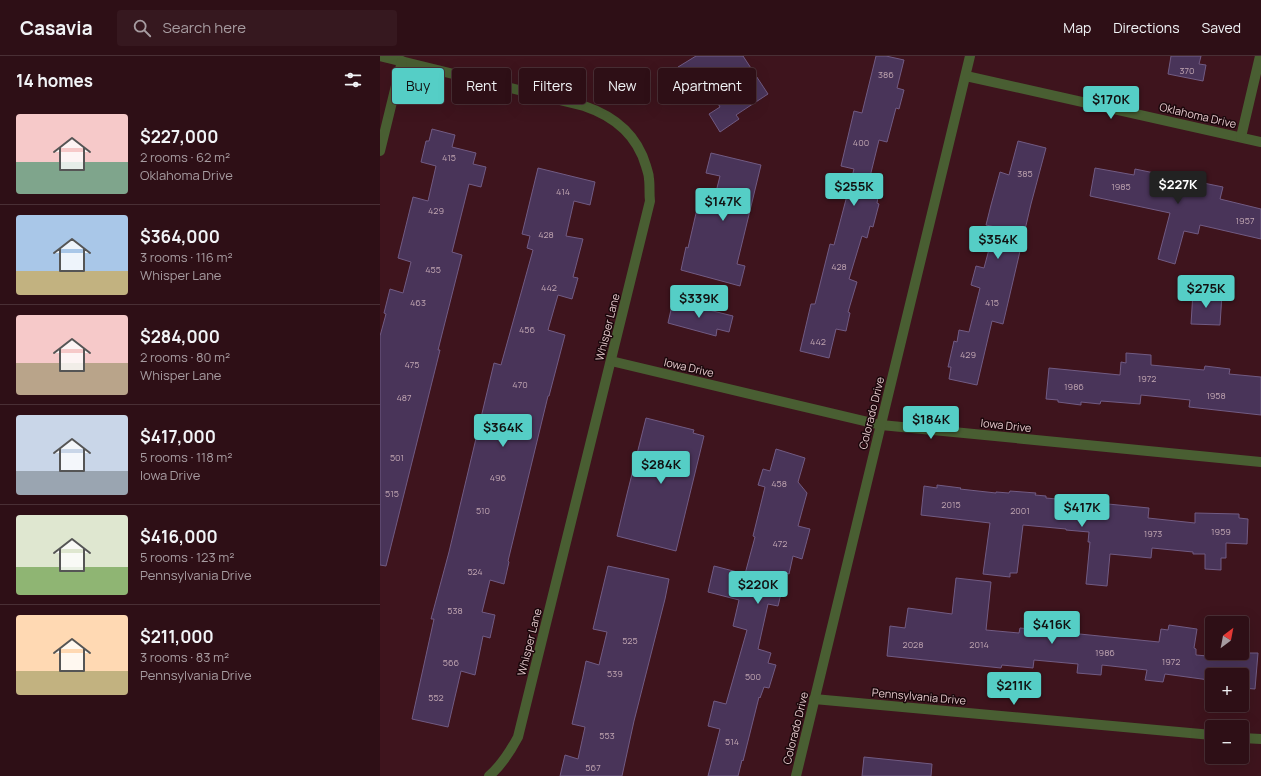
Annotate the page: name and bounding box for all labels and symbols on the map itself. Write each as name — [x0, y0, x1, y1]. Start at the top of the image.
house number: 370 — [1180, 64, 1195, 77]
house number: 386 — [878, 68, 894, 81]
pin: $170K — [1083, 86, 1139, 120]
street label: Oklahoma Drive — [1158, 99, 1238, 131]
house number: 400 — [853, 136, 869, 149]
house number: 415 — [442, 151, 456, 164]
house number: 385 — [1017, 167, 1033, 180]
pin: $227K — [1150, 171, 1206, 205]
pin: $255K — [826, 173, 882, 207]
house number: 1985 — [1111, 180, 1131, 193]
house number: 414 — [556, 185, 570, 198]
pin: $147K — [695, 188, 751, 222]
house number: 429 — [428, 204, 444, 217]
house number: 1957 — [1236, 214, 1255, 227]
pin: $354K — [970, 226, 1026, 260]
house number: 428 — [538, 228, 554, 241]
house number: 428 — [831, 260, 847, 273]
house number: 455 — [425, 263, 441, 276]
pin: $275K — [1178, 275, 1234, 309]
house number: 442 — [541, 281, 557, 294]
pin: $339K — [671, 285, 727, 319]
street label: Whisper Lane — [591, 291, 623, 362]
house number: 463 — [410, 296, 426, 309]
house number: 415 — [985, 296, 999, 309]
house number: 456 — [519, 323, 535, 336]
house number: 442 — [810, 335, 826, 348]
house number: 429 — [960, 348, 976, 361]
street label: Iowa Drive — [662, 354, 716, 380]
house number: 475 — [404, 358, 420, 371]
house number: 1972 — [1138, 372, 1156, 385]
street label: Colorado Drive — [855, 375, 887, 451]
house number: 470 — [512, 378, 528, 391]
house number: 1986 — [1064, 380, 1084, 393]
house number: 1958 — [1206, 389, 1226, 402]
house number: 487 — [396, 391, 412, 404]
pin: $184K — [903, 406, 959, 440]
pin: $364K — [475, 414, 531, 448]
street label: Iowa Drive — [980, 415, 1033, 435]
house number: 501 — [390, 451, 404, 464]
pin: $284K — [633, 451, 689, 485]
house number: 496 — [490, 471, 507, 484]
house number: 458 — [771, 477, 787, 490]
house number: 515 — [385, 487, 399, 500]
pin: $417K — [1054, 494, 1110, 528]
house number: 2015 — [941, 498, 961, 511]
house number: 510 — [476, 504, 490, 517]
house number: 2001 — [1010, 504, 1030, 517]
house number: 1959 — [1211, 525, 1231, 538]
house number: 1973 — [1144, 527, 1162, 540]
house number: 472 — [773, 537, 787, 550]
house number: 524 — [467, 565, 483, 578]
pin: $220K — [730, 571, 786, 605]
house number: 538 — [447, 604, 463, 617]
street label: Whisper Lane — [513, 606, 545, 677]
pin: $416K — [1024, 611, 1080, 645]
north arrow — [1205, 616, 1249, 660]
house number: 525 — [622, 634, 638, 647]
house number: 2028 — [903, 638, 923, 651]
house number: 2014 — [969, 638, 989, 651]
house number: 1986 — [1095, 646, 1115, 659]
house number: 1972 — [1162, 655, 1180, 668]
house number: 566 — [443, 656, 460, 669]
house number: 539 — [607, 667, 623, 680]
house number: 500 — [745, 670, 761, 683]
pin: $211K — [986, 672, 1042, 706]
street label: Pennsylvania Drive — [871, 684, 967, 708]
street label: Colorado Drive — [779, 690, 811, 766]
house number: 552 — [428, 691, 444, 704]
house number: 553 — [599, 729, 615, 742]
house number: 514 — [725, 735, 739, 748]
house number: 567 — [585, 761, 601, 774]

